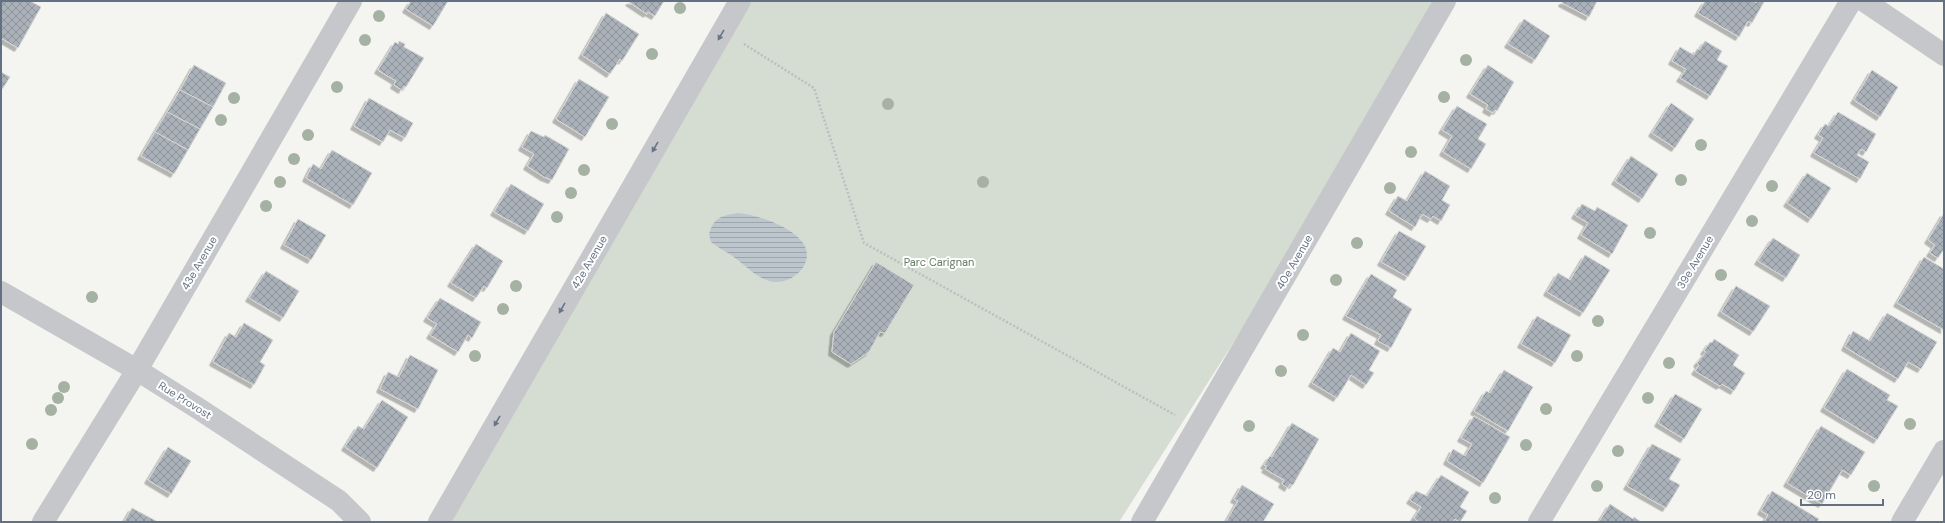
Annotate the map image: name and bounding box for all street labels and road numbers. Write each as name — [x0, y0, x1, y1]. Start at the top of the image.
street label: 40e Avenue — [1273, 232, 1315, 292]
street label: 42e Avenue — [568, 233, 610, 291]
street label: 39e Avenue — [1674, 233, 1716, 291]
street label: 43e Avenue — [178, 234, 220, 292]
street label: Rue Provost — [156, 378, 214, 422]

